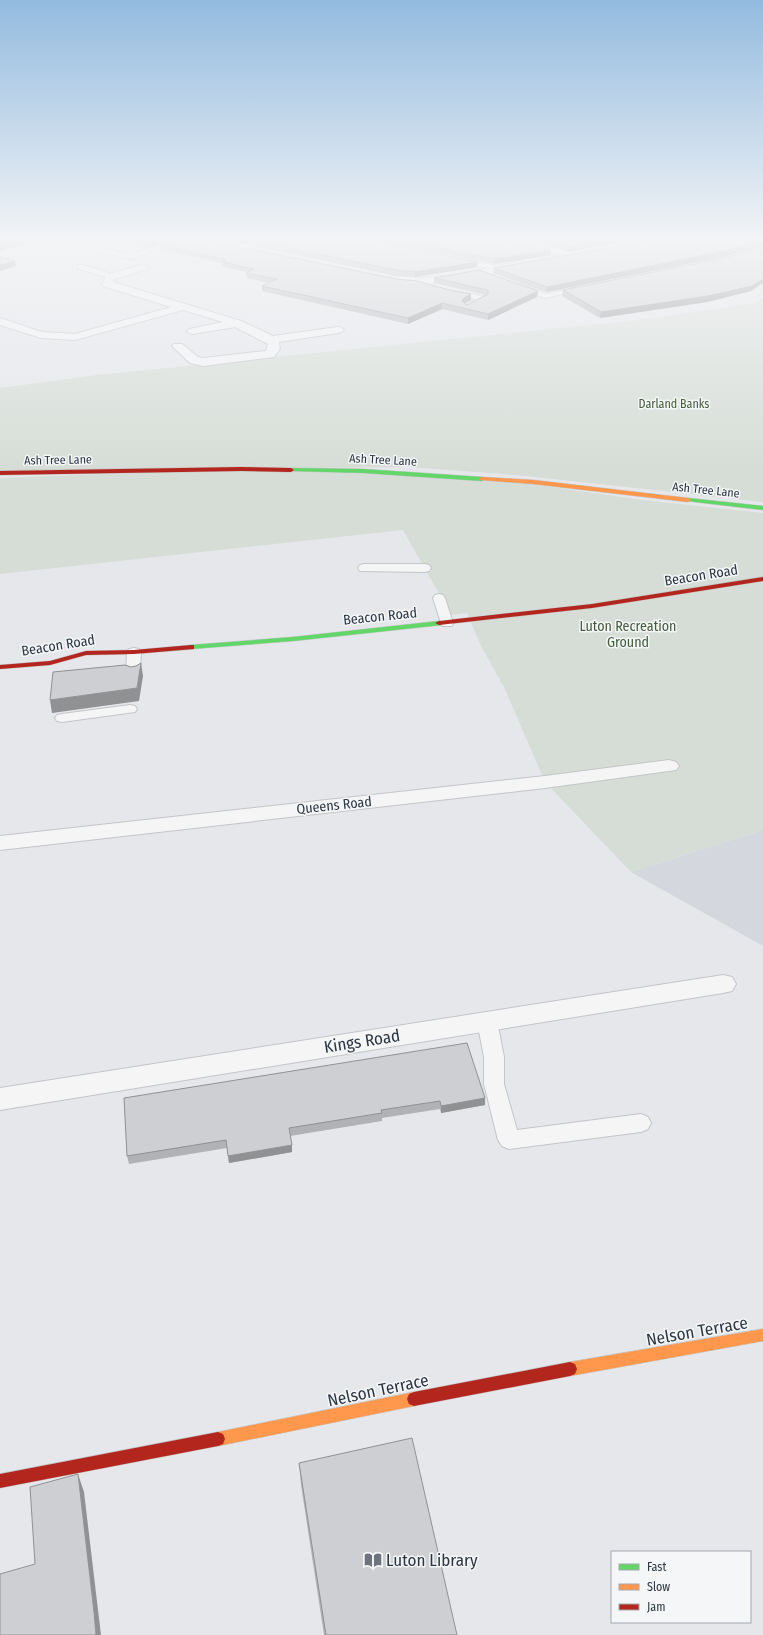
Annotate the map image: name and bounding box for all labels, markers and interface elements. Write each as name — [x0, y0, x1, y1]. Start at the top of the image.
park label: Darland Banks — [639, 397, 709, 411]
street label: Ash Tree Lane — [349, 451, 417, 469]
street label: Ash Tree Lane — [24, 452, 92, 468]
street label: Ash Tree Lane — [672, 480, 740, 501]
street label: Beacon Road — [663, 561, 739, 590]
street label: Beacon Road — [342, 604, 418, 629]
park label: Luton Recreation Ground — [579, 618, 677, 651]
street label: Beacon Road — [20, 631, 96, 660]
street label: Queens Road — [296, 793, 373, 818]
street label: Kings Road — [323, 1025, 402, 1058]
street label: Nelson Terrace — [645, 1312, 749, 1351]
street label: Nelson Terrace — [326, 1370, 431, 1411]
library icon: Luton Library — [363, 1550, 383, 1570]
place label: Luton Library — [386, 1550, 478, 1571]
legend — [611, 1551, 751, 1623]
text: Fast — [647, 1560, 666, 1574]
text: Slow — [647, 1580, 670, 1594]
text: Jam — [647, 1600, 665, 1614]

